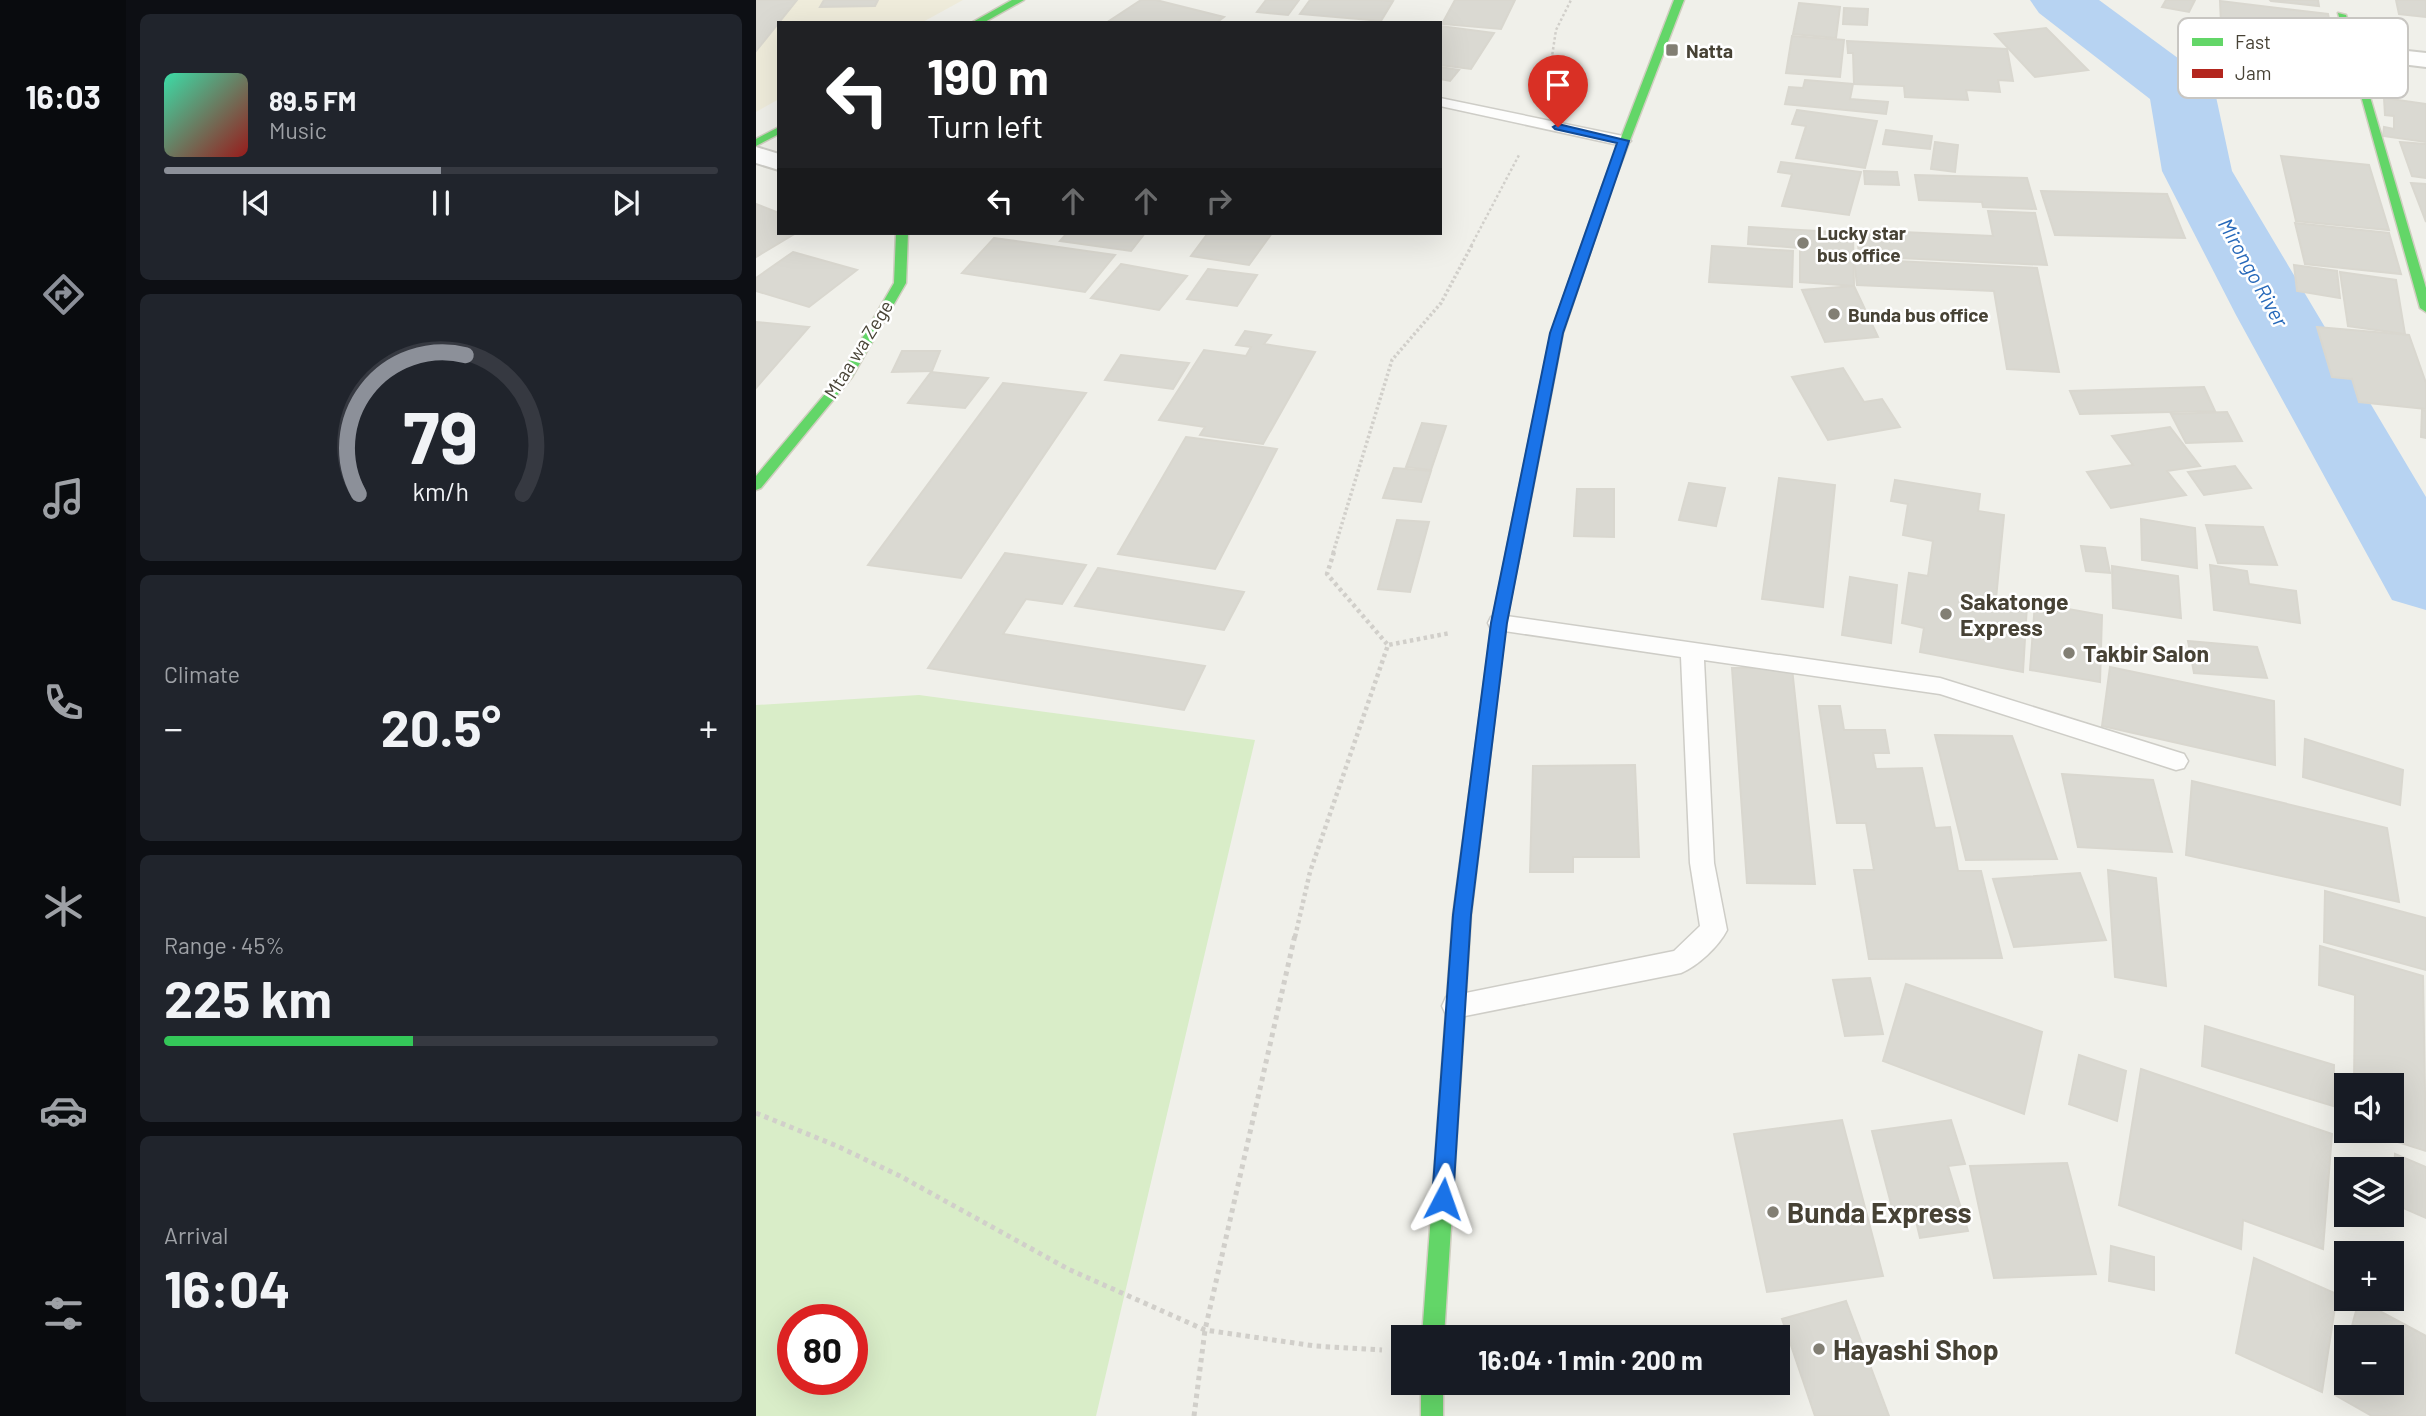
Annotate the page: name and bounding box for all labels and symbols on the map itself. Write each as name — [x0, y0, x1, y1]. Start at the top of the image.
legend — [2178, 18, 2408, 98]
text: Fast — [2235, 30, 2271, 53]
place label: Natta — [1686, 39, 1733, 62]
marker: Natta — [1664, 42, 1680, 58]
pin — [1528, 55, 1588, 127]
text: Jam — [2235, 61, 2271, 84]
water label: Mirongo River — [2214, 213, 2294, 331]
place label: Lucky star bus office — [1817, 221, 1907, 266]
marker: Lucky star bus office — [1795, 235, 1811, 251]
street label: Mtaa wa Zege — [819, 296, 897, 402]
place label: Bunda bus office — [1848, 303, 1989, 326]
marker: Bunda bus office — [1826, 306, 1842, 322]
place label: Sakatonge Express — [1960, 587, 2069, 641]
marker: Sakatonge Express — [1938, 606, 1954, 622]
place label: Takbir Salon — [2083, 639, 2209, 667]
marker: Takbir Salon — [2061, 645, 2077, 661]
position arrow — [1406, 1162, 1480, 1236]
place label: Bunda Express — [1787, 1195, 1972, 1229]
marker: Bunda Express — [1765, 1204, 1781, 1220]
speed limit sign: 80 — [777, 1304, 868, 1395]
place label: Hayashi Shop — [1833, 1332, 1999, 1366]
marker: Hayashi Shop — [1811, 1341, 1827, 1357]

